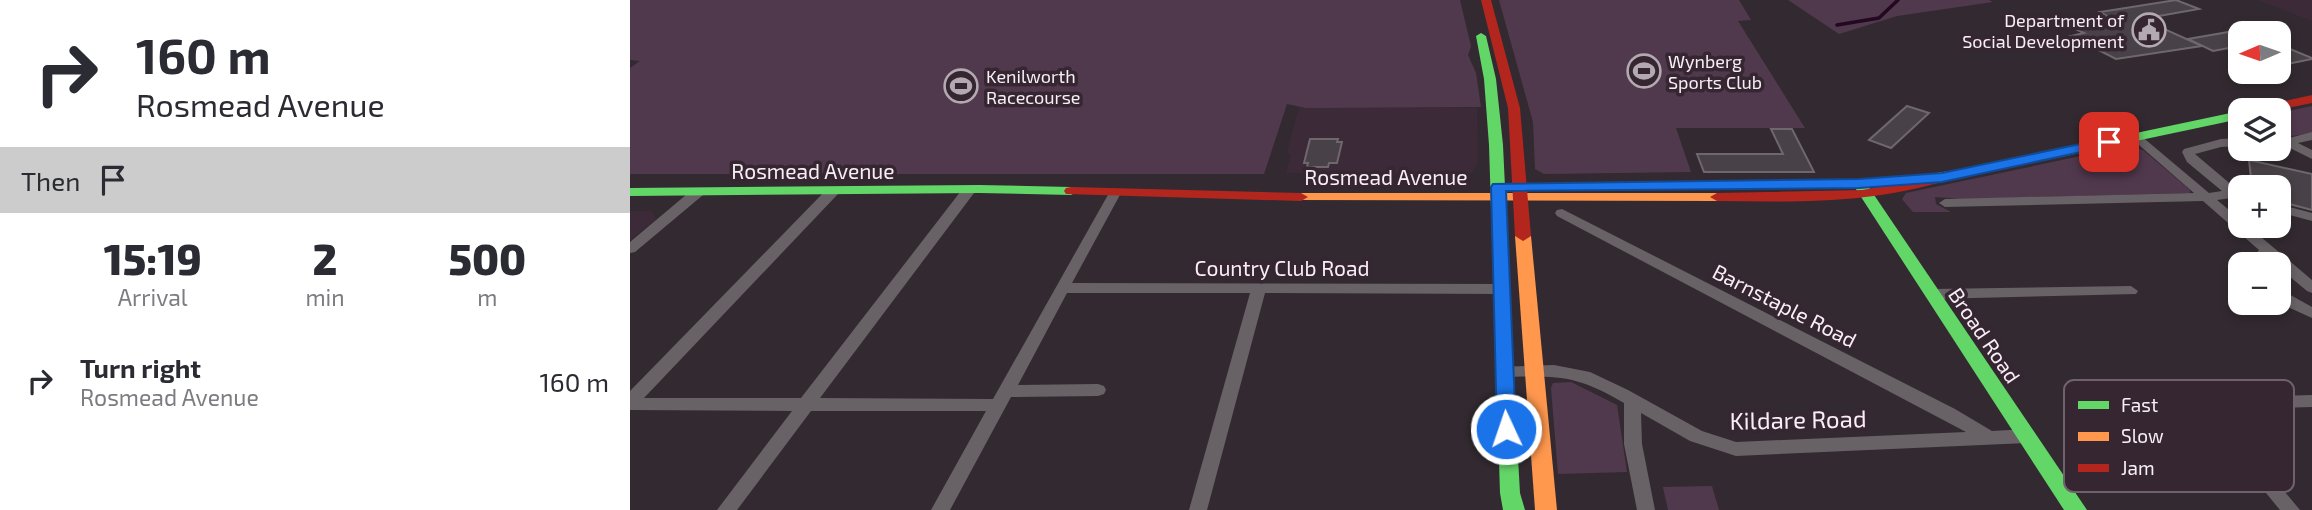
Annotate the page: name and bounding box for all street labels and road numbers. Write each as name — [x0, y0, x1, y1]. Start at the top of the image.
street label: Rosmead Avenue — [731, 158, 895, 183]
street label: Rosmead Avenue — [1304, 164, 1468, 189]
street label: Country Club Road — [1194, 255, 1370, 280]
street label: Barnstaple Road — [1709, 258, 1861, 352]
street label: Broad Road — [1944, 283, 2026, 387]
street label: Kildare Road — [1729, 403, 1867, 435]

